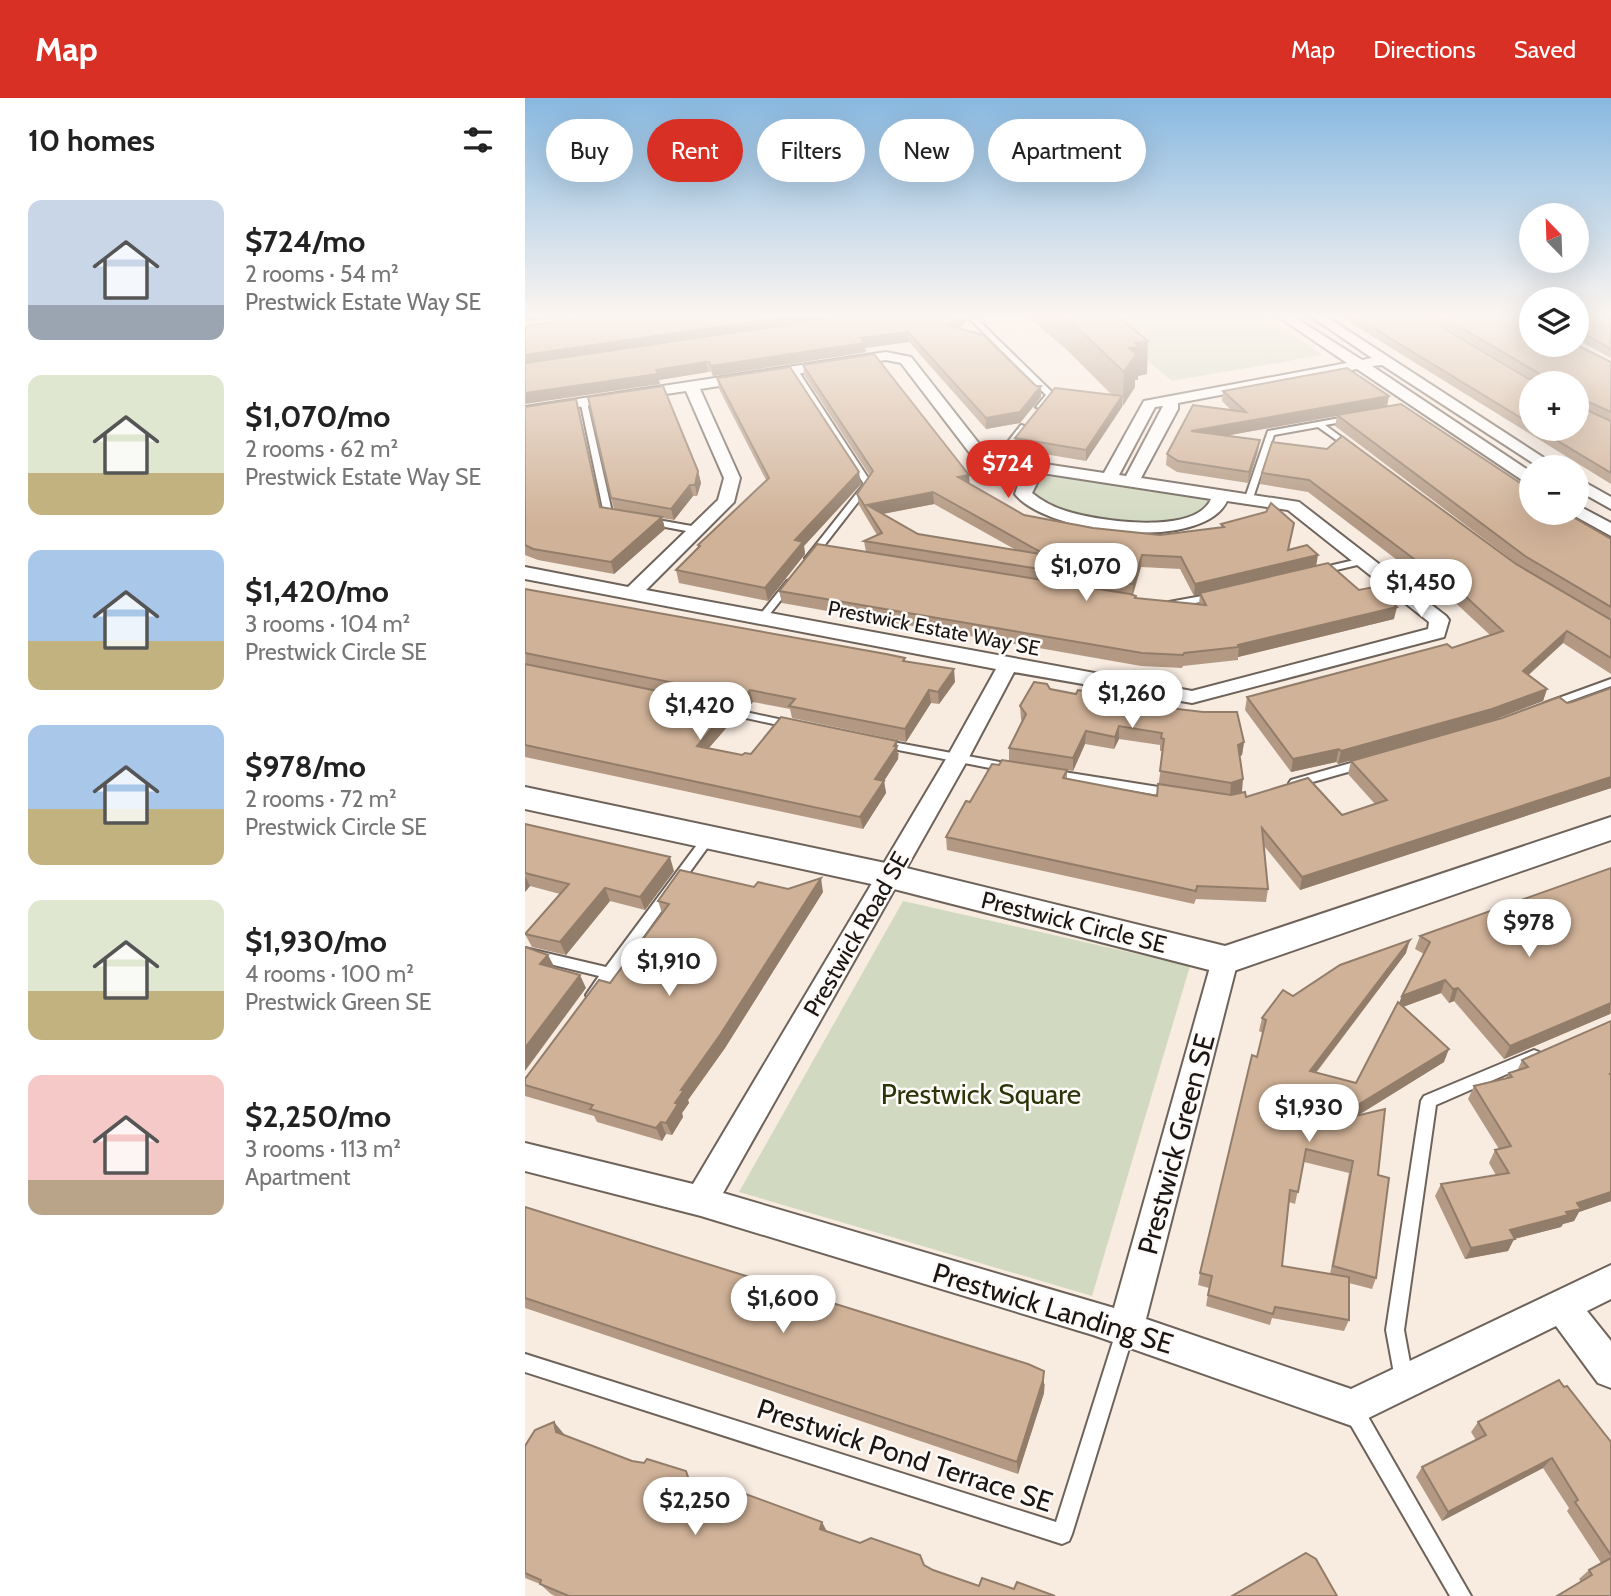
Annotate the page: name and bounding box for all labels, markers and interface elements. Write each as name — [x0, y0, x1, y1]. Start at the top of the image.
text: Map — [35, 29, 98, 69]
text: Map — [1291, 35, 1335, 64]
text: Directions — [1373, 35, 1476, 64]
text: Saved — [1514, 35, 1576, 64]
chip: Buy — [546, 119, 633, 182]
chip: Rent — [647, 119, 743, 182]
chip: Filters — [757, 119, 865, 182]
chip: New — [879, 119, 974, 182]
chip: Apartment — [988, 119, 1146, 182]
icon: filters — [459, 121, 497, 159]
text: 10 homes — [28, 122, 155, 159]
north arrow — [1519, 203, 1589, 273]
map controls — [1519, 203, 1589, 525]
text: $724/mo — [245, 223, 365, 260]
icon: home — [84, 228, 168, 312]
text: 2 rooms · 54 m² — [245, 260, 399, 288]
button: layers — [1519, 287, 1589, 357]
text: Prestwick Estate Way SE — [245, 288, 481, 316]
button: + — [1519, 371, 1589, 441]
text: $1,070/mo — [245, 398, 390, 435]
icon: home — [84, 403, 168, 487]
text: 2 rooms · 62 m² — [245, 435, 398, 463]
pin: $724 — [967, 440, 1049, 500]
text: $724 — [982, 449, 1034, 477]
button: − — [1519, 455, 1589, 525]
text: Prestwick Estate Way SE — [245, 463, 481, 491]
pin: $1,070 — [1029, 544, 1143, 603]
text: $1,070 — [1051, 552, 1121, 580]
pin: $1,450 — [1364, 560, 1478, 619]
text: $1,450 — [1386, 568, 1456, 596]
text: $1,420/mo — [245, 573, 389, 610]
icon: home — [84, 578, 168, 662]
street label: Prestwick Estate Way SE — [826, 595, 1042, 661]
text: 3 rooms · 104 m² — [245, 610, 410, 638]
text: Prestwick Circle SE — [245, 638, 427, 666]
pin: $1,260 — [1075, 670, 1189, 730]
text: $1,260 — [1098, 679, 1166, 707]
pin: $1,420 — [643, 682, 757, 742]
text: $1,420 — [665, 691, 735, 719]
text: $978/mo — [245, 748, 366, 785]
icon: home — [84, 753, 168, 837]
text: 2 rooms · 72 m² — [245, 785, 397, 813]
text: Prestwick Circle SE — [245, 813, 427, 841]
street label: Prestwick Road SE — [797, 846, 915, 1022]
street label: Prestwick Circle SE — [978, 885, 1170, 959]
pin: $978 — [1488, 900, 1570, 959]
text: $978 — [1503, 908, 1555, 936]
text: $1,930/mo — [245, 923, 387, 960]
icon: home — [84, 928, 168, 1012]
pin: $1,910 — [612, 939, 726, 998]
text: $1,910 — [637, 947, 701, 975]
text: 4 rooms · 100 m² — [245, 960, 414, 988]
text: Prestwick Green SE — [245, 988, 432, 1016]
street label: Prestwick Green SE — [1130, 1030, 1222, 1258]
park label: Prestwick Square — [881, 1077, 1081, 1111]
pin: $1,930 — [1252, 1084, 1366, 1144]
text: $1,930 — [1275, 1093, 1343, 1121]
text: $2,250/mo — [245, 1098, 391, 1135]
icon: home — [84, 1103, 168, 1187]
text: 3 rooms · 113 m² — [245, 1135, 401, 1163]
text: Apartment — [245, 1163, 350, 1191]
street label: Prestwick Landing SE — [929, 1255, 1177, 1361]
pin: $1,600 — [726, 1276, 840, 1335]
text: $1,600 — [747, 1284, 819, 1312]
street label: Prestwick Pond Terrace SE — [753, 1391, 1057, 1519]
pin: $2,250 — [638, 1478, 752, 1537]
text: $2,250 — [659, 1486, 731, 1514]

